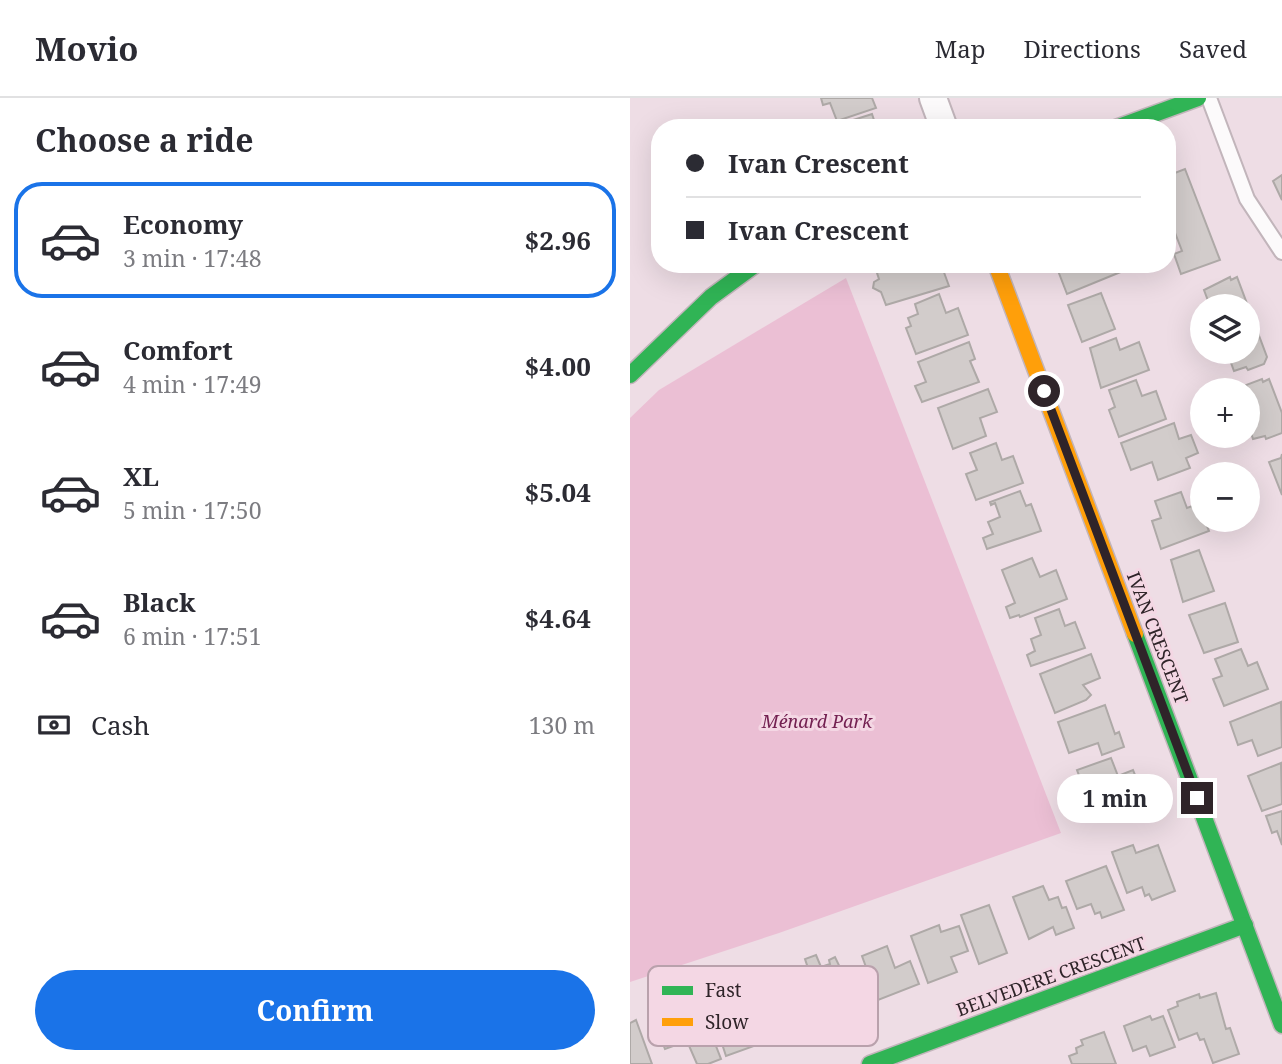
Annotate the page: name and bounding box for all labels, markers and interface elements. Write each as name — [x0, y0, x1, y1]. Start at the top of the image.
text: Movio — [35, 26, 139, 71]
text: Map — [935, 32, 986, 65]
text: Directions — [1024, 32, 1141, 65]
text: Saved — [1179, 32, 1247, 65]
text: Choose a ride — [35, 118, 254, 161]
text: Ivan Crescent — [728, 145, 909, 181]
text: Economy — [123, 206, 243, 242]
icon: car — [39, 209, 102, 272]
text: Ivan Crescent — [728, 212, 909, 248]
text: $2.96 — [525, 222, 591, 258]
text: 3 min · 17:48 — [123, 242, 261, 274]
map controls — [1190, 294, 1260, 532]
button: layers — [1190, 294, 1260, 364]
text: Comfort — [123, 332, 233, 368]
icon: car — [39, 335, 102, 398]
text: $4.00 — [525, 348, 591, 384]
text: 4 min · 17:49 — [123, 368, 261, 400]
route start — [1028, 375, 1060, 407]
button: + — [1190, 378, 1260, 448]
text: XL — [123, 458, 159, 494]
icon: car — [39, 461, 102, 524]
button: − — [1190, 462, 1260, 532]
text: $5.04 — [525, 474, 591, 510]
text: 5 min · 17:50 — [123, 494, 261, 526]
street label: IVAN CRESCENT — [1122, 568, 1194, 707]
text: Black — [123, 584, 196, 620]
icon: car — [39, 587, 102, 650]
text: $4.64 — [525, 600, 591, 636]
text: 6 min · 17:51 — [123, 620, 261, 652]
icon: cash — [35, 706, 73, 744]
text: Cash — [91, 707, 150, 743]
text: 130 m — [529, 709, 595, 741]
park label: Ménard Park — [761, 709, 873, 733]
callout: 1 min — [1057, 774, 1172, 822]
text: 1 min — [1082, 782, 1148, 814]
route end — [1181, 782, 1213, 814]
street label: BELVEDERE CRESCENT — [953, 931, 1149, 1021]
legend — [648, 966, 878, 1046]
button: Confirm — [35, 970, 595, 1050]
text: Fast — [705, 977, 742, 1003]
text: Slow — [705, 1009, 749, 1035]

